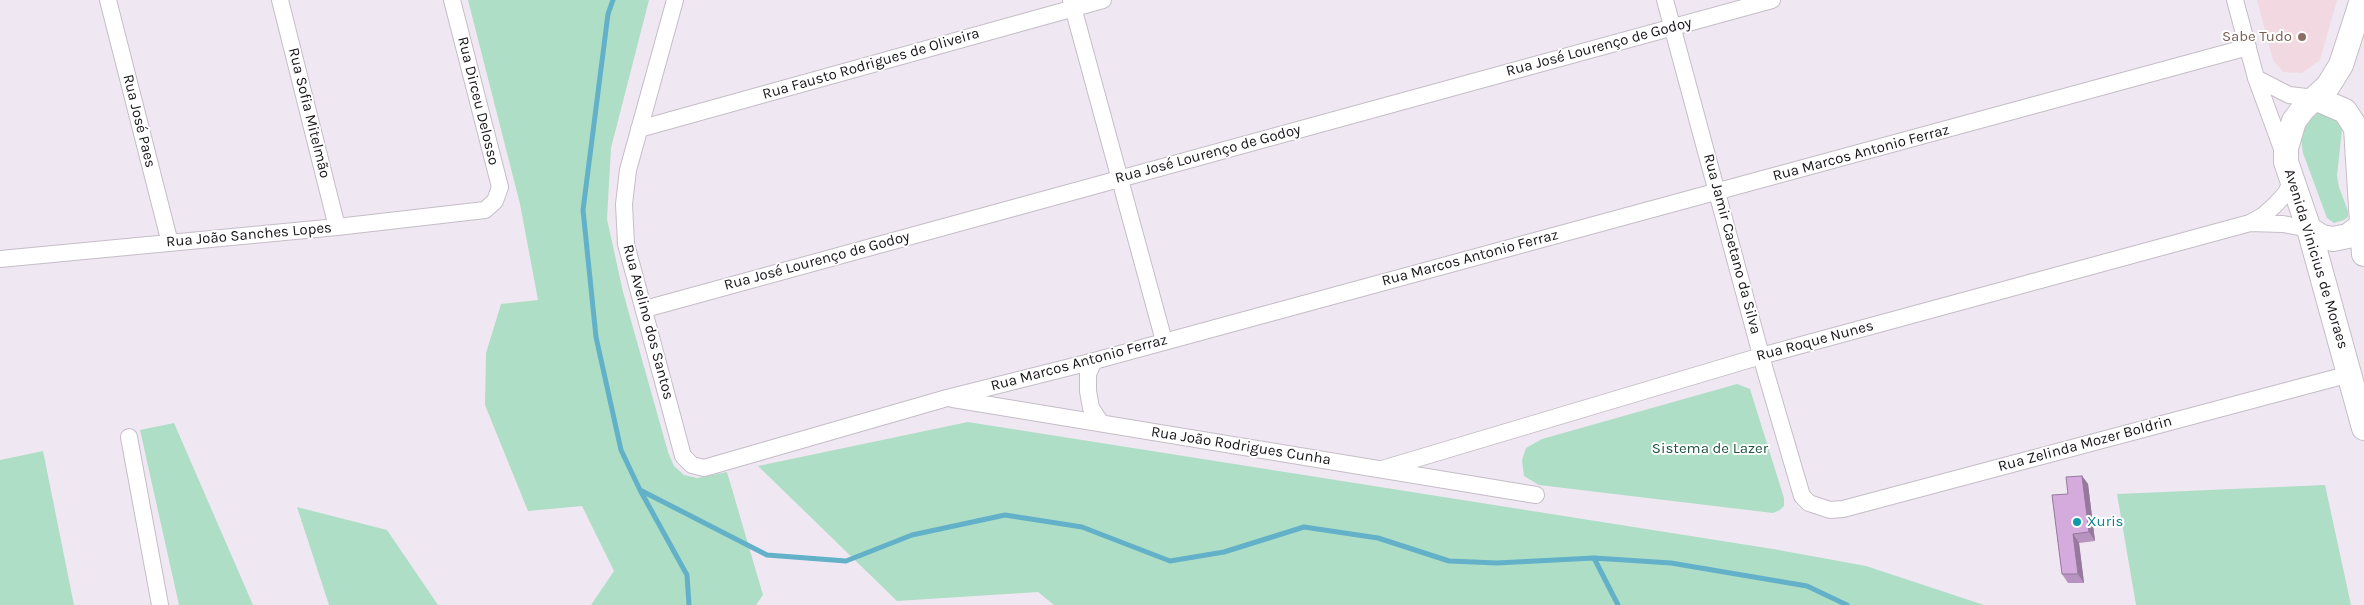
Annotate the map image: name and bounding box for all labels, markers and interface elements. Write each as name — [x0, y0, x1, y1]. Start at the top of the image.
street label: Rua José Lourenço de Godoy — [1504, 14, 1694, 80]
street label: Rua Fausto Rodrigues de Oliveira — [760, 24, 982, 104]
place label: Sabe Tudo — [2222, 28, 2292, 46]
marker: Sabe Tudo — [2296, 31, 2308, 43]
street label: Rua Dirceu Delosso — [453, 35, 503, 167]
street label: Rua Sofia Mitelmão — [284, 46, 334, 180]
street label: Rua José Paes — [119, 72, 159, 170]
street label: Rua José Lourenço de Godoy — [1113, 121, 1303, 187]
street label: Rua Marcos Antonio Ferraz — [1771, 121, 1951, 185]
street label: Rua Jamir Caetano da Silva — [1699, 152, 1765, 336]
street label: Avenida Vinicius de Moraes — [2280, 167, 2352, 351]
street label: Rua João Sanches Lopes — [165, 219, 333, 251]
street label: Rua Marcos Antonio Ferraz — [1380, 226, 1560, 290]
street label: Rua José Lourenço de Godoy — [722, 228, 912, 294]
street label: Rua Avelino dos Santos — [619, 243, 677, 401]
street label: Rua Roque Nunes — [1754, 317, 1876, 365]
street label: Rua Marcos Antonio Ferraz — [989, 331, 1169, 395]
street label: Rua Zelinda Mozer Boldrin — [1996, 412, 2174, 476]
street label: Rua João Rodrigues Cunha — [1150, 423, 1332, 469]
park label: Sistema de Lazer — [1652, 440, 1768, 458]
place label: Xuris — [2087, 513, 2123, 531]
marker: Xuris — [2071, 516, 2083, 528]

